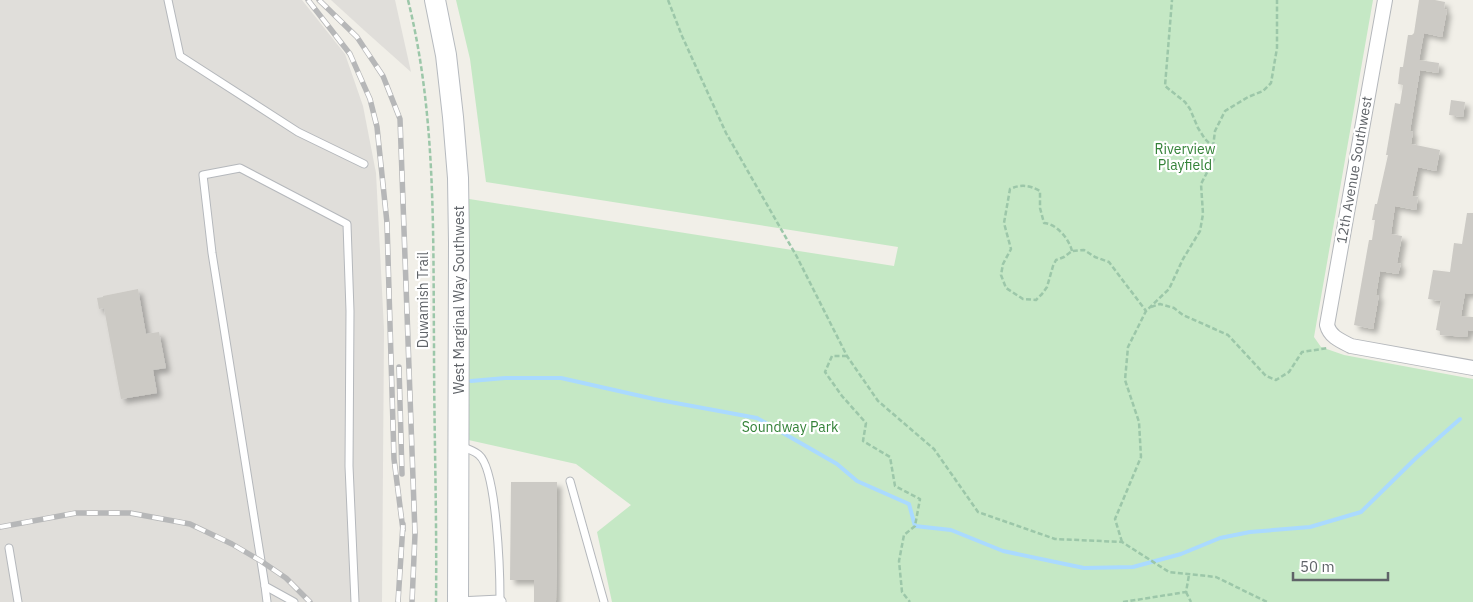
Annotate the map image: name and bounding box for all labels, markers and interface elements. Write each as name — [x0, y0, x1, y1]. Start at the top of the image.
street label: 12th Avenue Southwest — [1332, 95, 1376, 245]
park label: Riverview Playfield — [1155, 140, 1216, 174]
street label: West Marginal Way Southwest — [450, 206, 468, 394]
street label: Duwamish Trail — [414, 252, 432, 348]
park label: Soundway Park — [742, 418, 839, 436]
scale bar — [1293, 550, 1388, 582]
text: 50 m — [1300, 557, 1335, 576]

